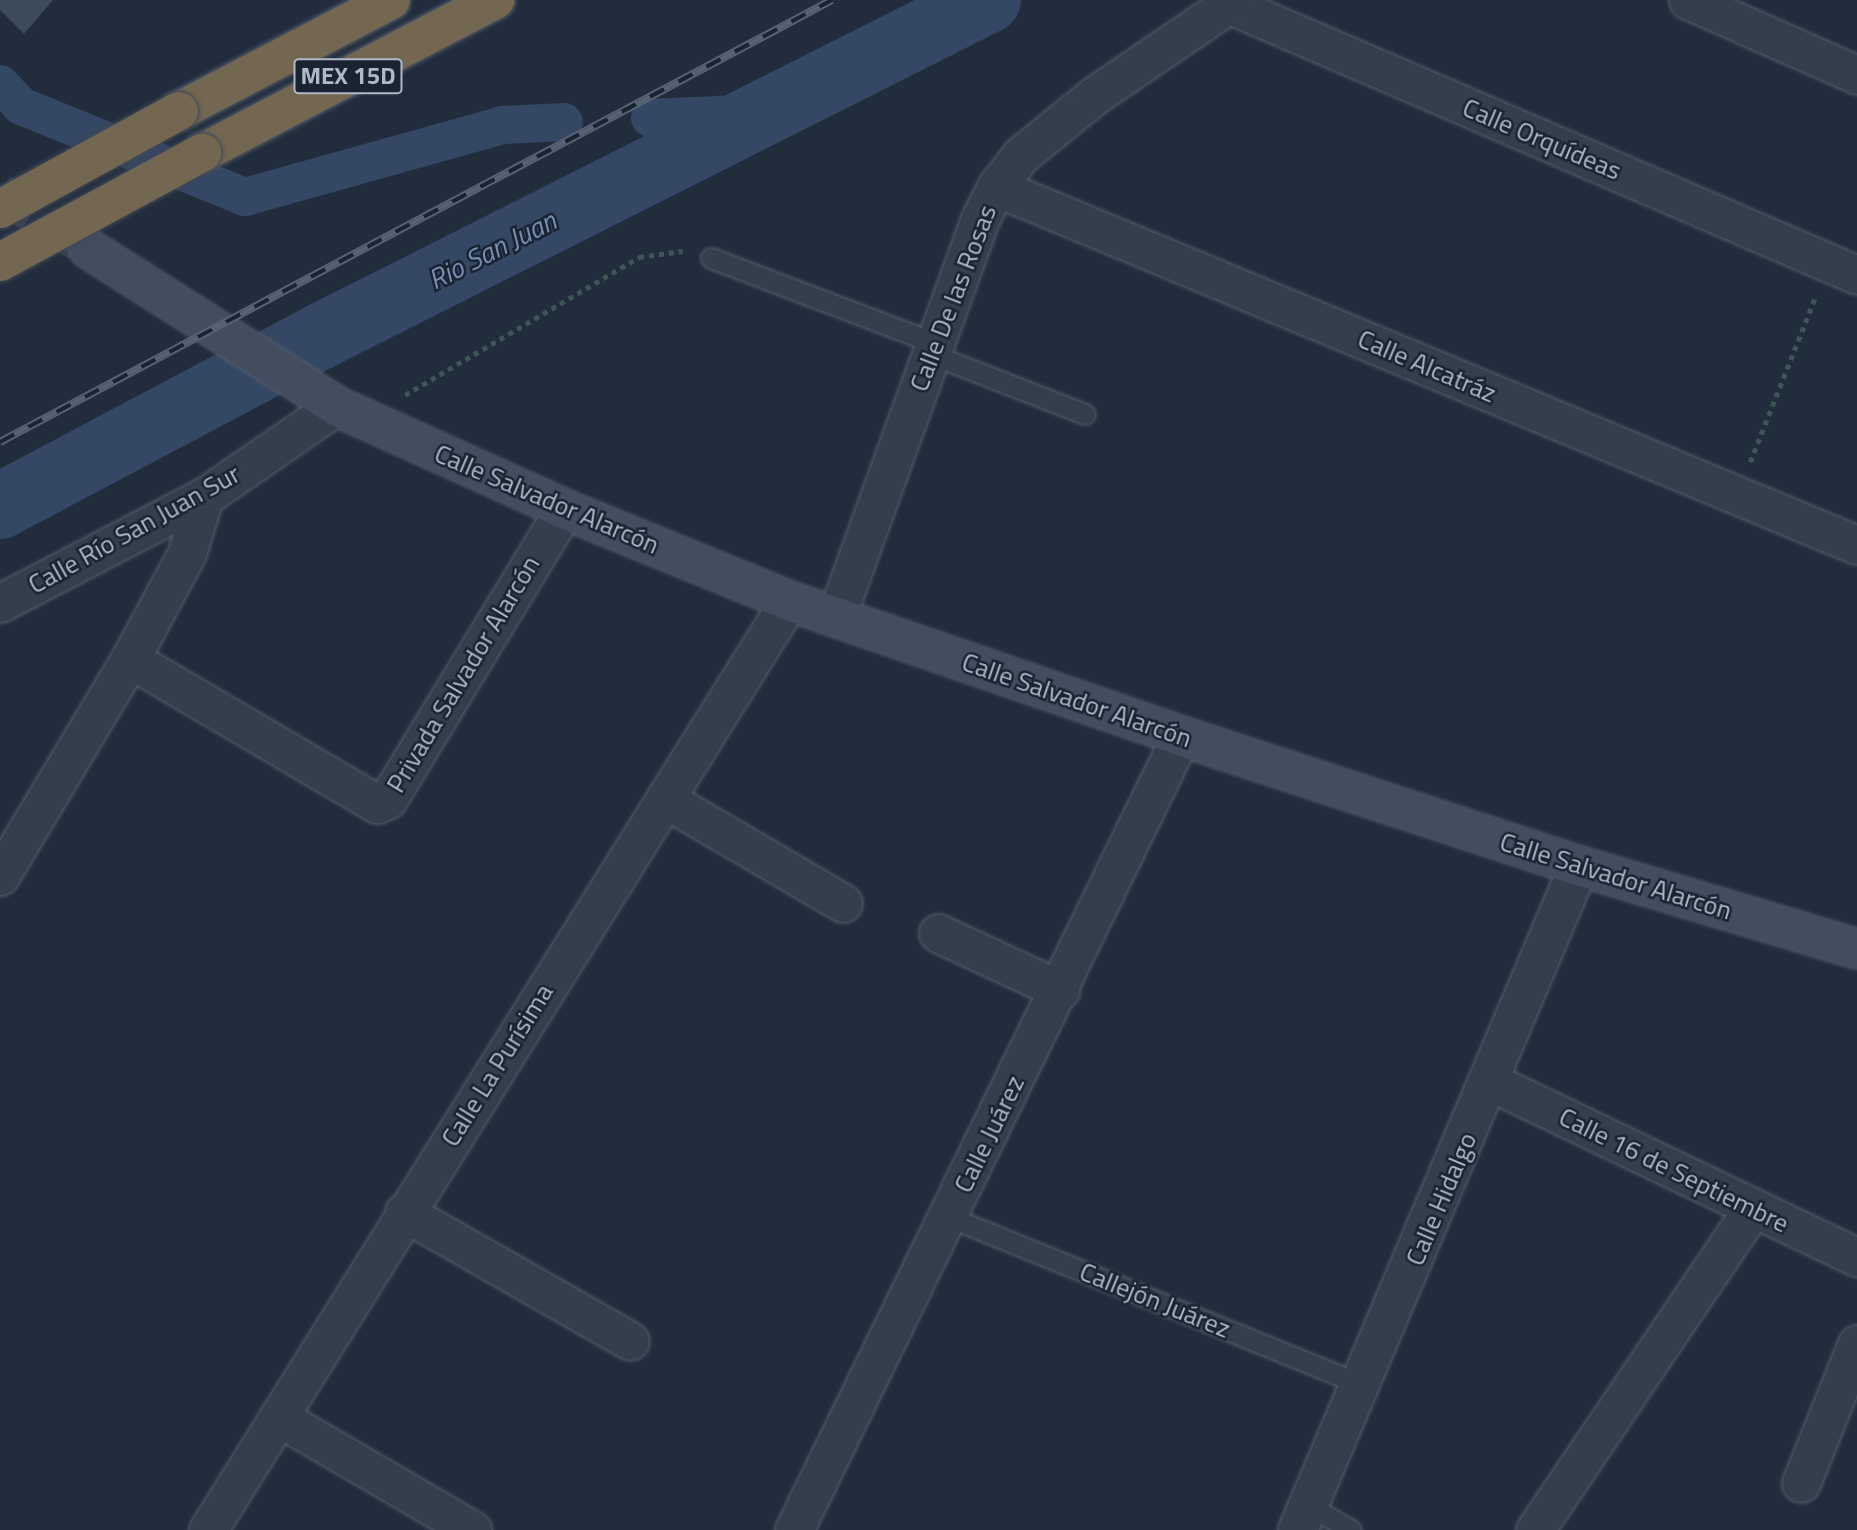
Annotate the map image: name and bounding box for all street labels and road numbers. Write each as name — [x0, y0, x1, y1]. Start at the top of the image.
road number: MEX 15D — [292, 56, 404, 96]
street label: Calle Orquídeas — [1458, 92, 1626, 186]
street label: Calle De las Rosas — [903, 200, 1003, 396]
street label: Calle Alcatráz — [1353, 323, 1501, 409]
street label: Calle Salvador Alarcón — [430, 438, 664, 560]
street label: Calle Río San Juan Sur — [23, 458, 245, 600]
street label: Privada Salvador Alarcón — [380, 550, 546, 798]
street label: Calle Salvador Alarcón — [958, 646, 1196, 754]
street label: Calle Salvador Alarcón — [1496, 826, 1736, 926]
street label: Calle La Purísima — [435, 978, 559, 1152]
street label: Calle Juárez — [947, 1071, 1031, 1197]
street label: Calle 16 de Septiembre — [1554, 1101, 1794, 1239]
street label: Calle Hidalgo — [1399, 1128, 1483, 1270]
street label: Callejón Juárez — [1075, 1256, 1235, 1344]

